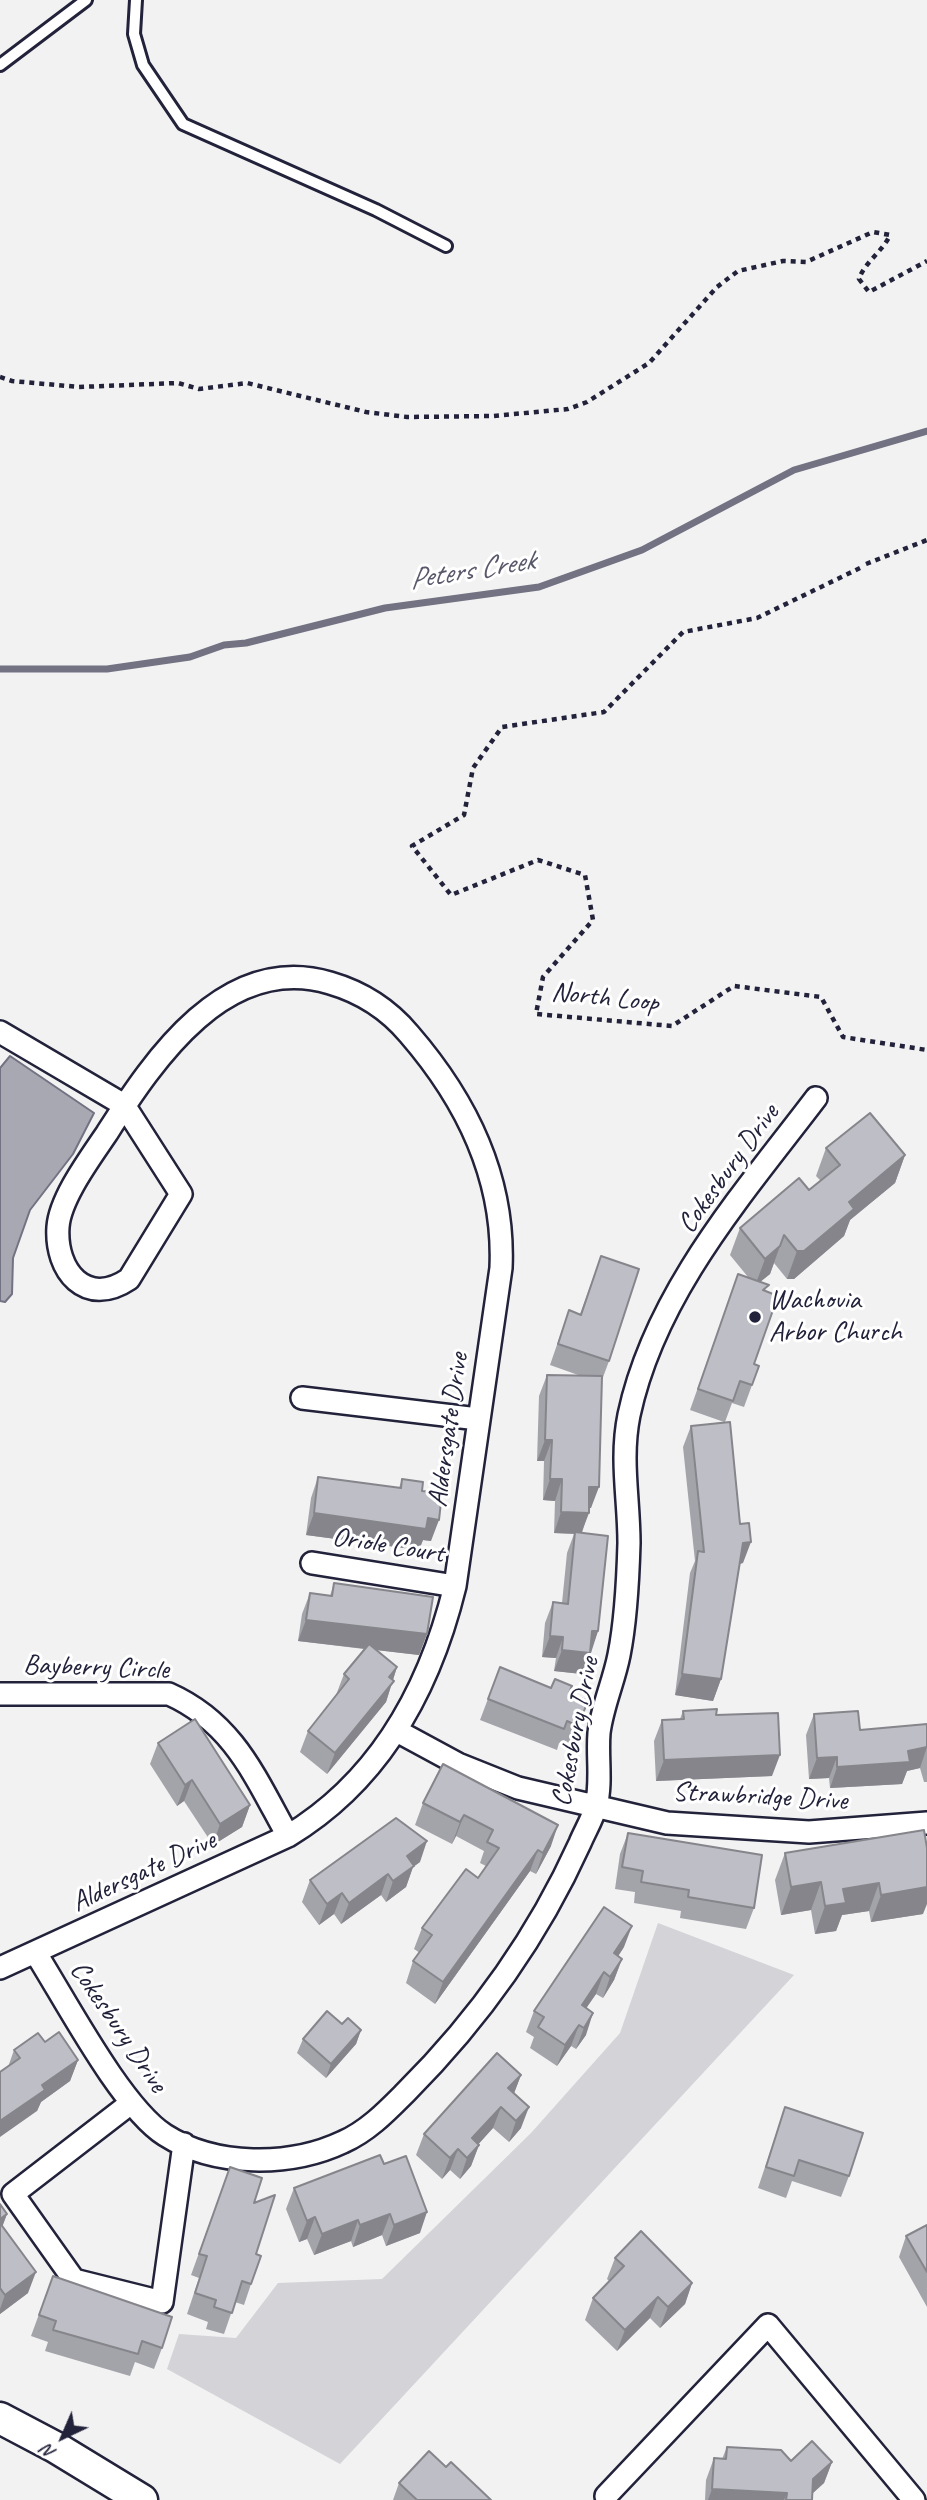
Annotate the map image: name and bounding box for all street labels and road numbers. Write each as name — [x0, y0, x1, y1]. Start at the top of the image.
street label: North Loop — [550, 976, 660, 1020]
street label: Cokesbury Drive — [671, 1098, 787, 1240]
street label: Aldersgate Drive — [422, 1351, 476, 1509]
street label: Oriole Court — [330, 1521, 446, 1571]
street label: Bayberry Circle — [23, 1649, 169, 1687]
street label: Cokesbury Drive — [545, 1655, 607, 1809]
street label: Strawbridge Drive — [672, 1776, 848, 1818]
street label: Aldersgate Drive — [67, 1824, 221, 1920]
street label: Cokesbury Drive — [62, 1955, 174, 2099]

